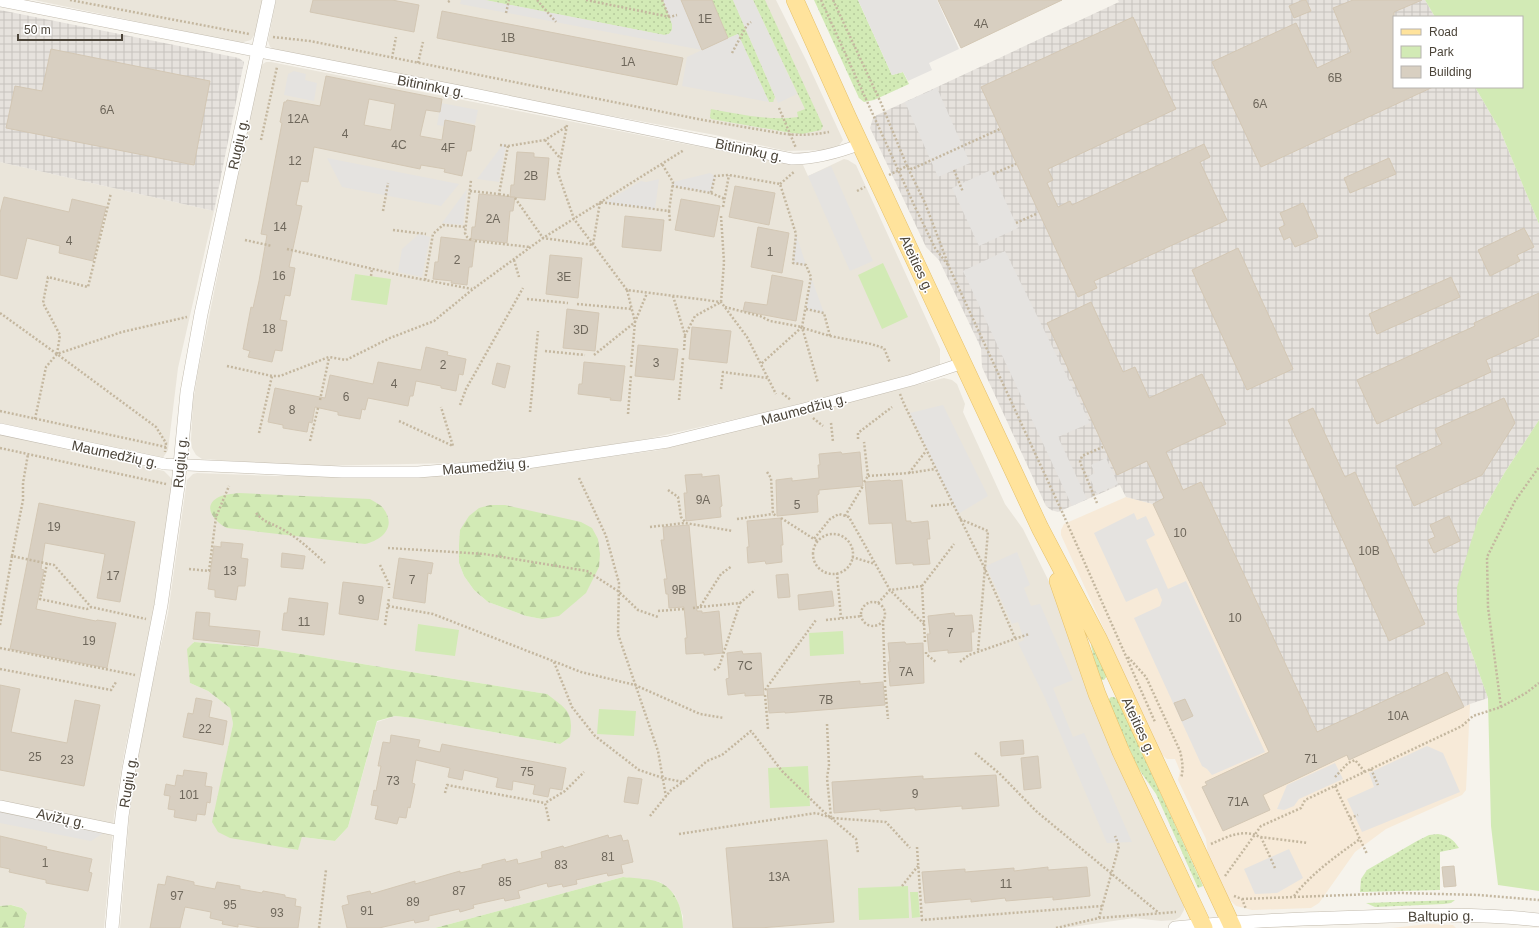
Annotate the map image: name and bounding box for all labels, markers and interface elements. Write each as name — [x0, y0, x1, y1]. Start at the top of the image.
house number: 1E — [698, 12, 712, 26]
scale bar — [18, 16, 122, 42]
legend — [1393, 16, 1523, 88]
house number: 4A — [974, 17, 988, 31]
text: 50 m — [24, 23, 51, 37]
text: Road — [1429, 25, 1458, 39]
house number: 1B — [501, 31, 515, 45]
text: Park — [1429, 45, 1455, 59]
house number: 1A — [621, 55, 635, 69]
text: Building — [1429, 65, 1472, 79]
house number: 6B — [1328, 71, 1342, 85]
street label: Bitininkų g. — [396, 72, 466, 100]
house number: 6A — [1253, 97, 1267, 111]
house number: 6A — [100, 103, 114, 117]
house number: 12A — [287, 112, 309, 126]
street label: Rugių g. — [225, 117, 251, 171]
house number: 4 — [342, 127, 349, 141]
street label: Bitininkų g. — [714, 135, 784, 165]
house number: 4C — [391, 138, 407, 152]
house number: 4F — [441, 141, 455, 155]
house number: 12 — [288, 154, 302, 168]
house number: 2B — [524, 169, 538, 183]
house number: 2A — [486, 212, 500, 226]
house number: 14 — [273, 220, 287, 234]
street label: Ateities g. — [897, 233, 937, 295]
house number: 4 — [66, 234, 73, 248]
house number: 1 — [767, 245, 774, 259]
house number: 2 — [454, 253, 461, 267]
house number: 16 — [272, 269, 286, 283]
house number: 3E — [557, 270, 571, 284]
house number: 18 — [262, 322, 276, 336]
house number: 3D — [573, 323, 589, 337]
house number: 3 — [653, 356, 660, 370]
house number: 2 — [440, 358, 447, 372]
house number: 4 — [391, 377, 398, 391]
house number: 6 — [343, 390, 350, 404]
street label: Maumedžių g. — [759, 390, 849, 428]
house number: 8 — [289, 403, 296, 417]
street label: Rugių g. — [170, 435, 190, 489]
street label: Maumedžių g. — [70, 437, 160, 471]
street label: Maumedžių g. — [442, 454, 530, 478]
house number: 9A — [696, 493, 710, 507]
house number: 5 — [794, 498, 801, 512]
house number: 19 — [47, 520, 61, 534]
house number: 10 — [1173, 526, 1187, 540]
house number: 10B — [1358, 544, 1380, 558]
house number: 13 — [223, 564, 237, 578]
house number: 17 — [106, 569, 120, 583]
house number: 7 — [409, 573, 416, 587]
house number: 9B — [672, 583, 686, 597]
house number: 9 — [358, 593, 365, 607]
house number: 10 — [1228, 611, 1242, 625]
house number: 11 — [298, 615, 311, 629]
house number: 7 — [947, 626, 954, 640]
house number: 19 — [82, 634, 96, 648]
house number: 7C — [737, 659, 753, 673]
house number: 7A — [899, 665, 913, 679]
house number: 7B — [819, 693, 833, 707]
street label: Ateities g. — [1119, 695, 1159, 757]
house number: 10A — [1387, 709, 1409, 723]
house number: 22 — [198, 722, 212, 736]
house number: 25 — [28, 750, 42, 764]
house number: 71 — [1304, 752, 1318, 766]
house number: 23 — [60, 753, 74, 767]
street label: Rugių g. — [116, 755, 140, 809]
house number: 75 — [520, 765, 534, 779]
house number: 73 — [386, 774, 400, 788]
house number: 9 — [912, 787, 919, 801]
house number: 101 — [179, 788, 199, 802]
house number: 71A — [1227, 795, 1249, 809]
street label: Avižų g. — [35, 805, 87, 831]
house number: 81 — [601, 850, 615, 864]
house number: 1 — [42, 856, 49, 870]
house number: 83 — [554, 858, 568, 872]
house number: 13A — [768, 870, 790, 884]
house number: 85 — [498, 875, 512, 889]
house number: 11 — [1000, 877, 1013, 891]
house number: 87 — [452, 884, 466, 898]
house number: 97 — [170, 889, 184, 903]
house number: 89 — [406, 895, 420, 909]
house number: 95 — [223, 898, 237, 912]
house number: 91 — [360, 904, 374, 918]
house number: 93 — [270, 906, 284, 920]
street label: Baltupio g. — [1408, 907, 1474, 925]

